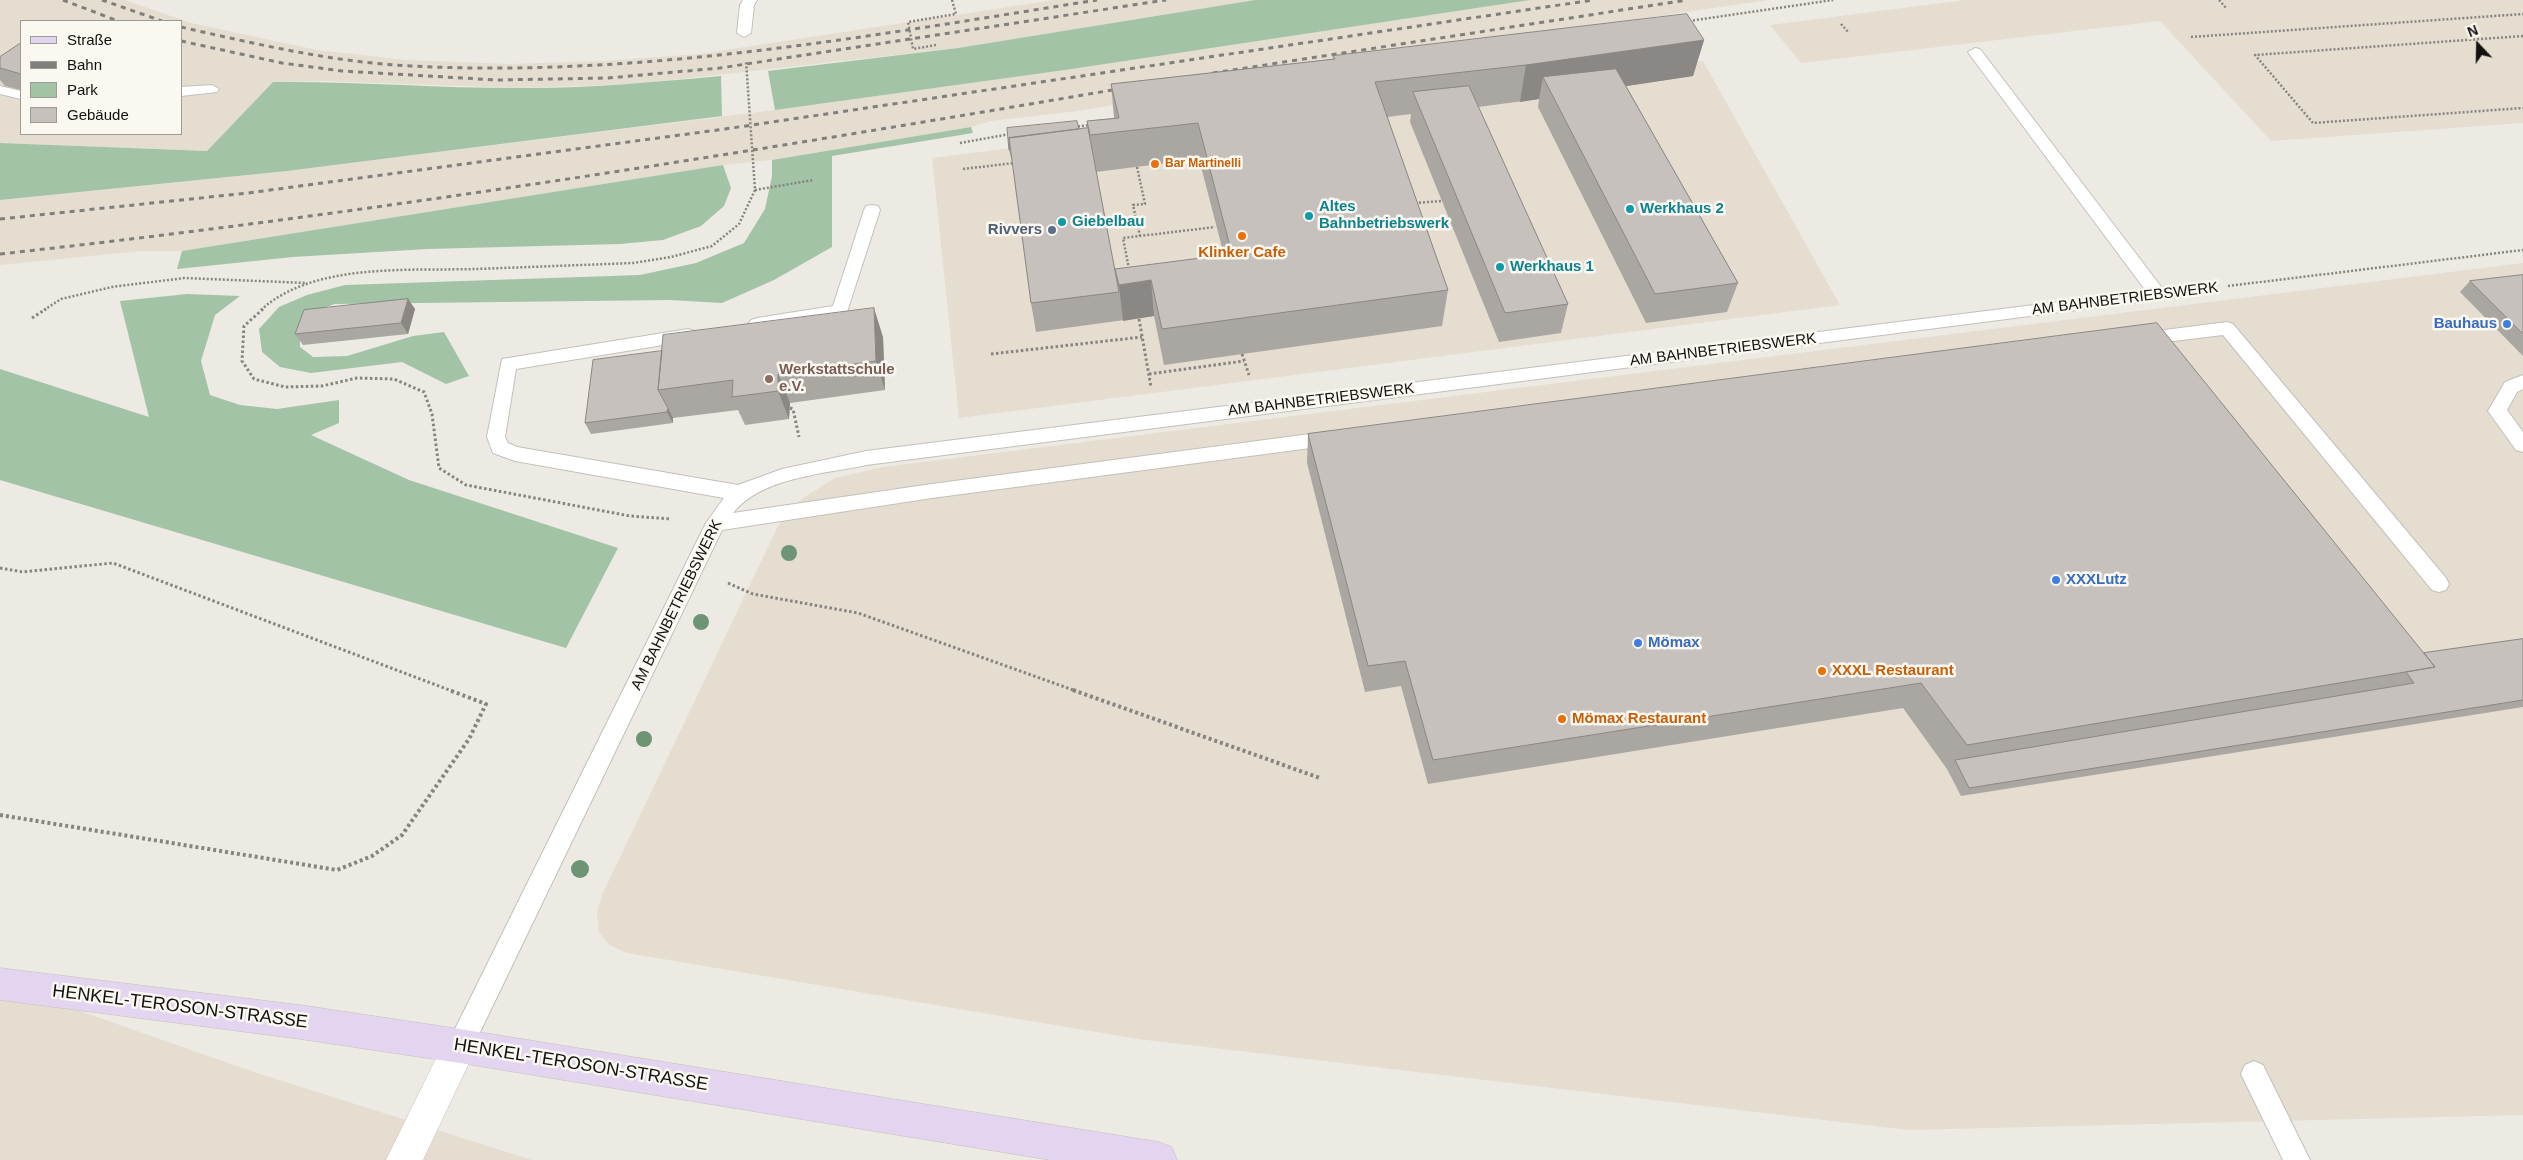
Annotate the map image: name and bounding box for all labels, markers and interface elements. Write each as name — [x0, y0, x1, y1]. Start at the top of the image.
legend — [20, 20, 182, 135]
north arrow — [2453, 20, 2503, 70]
text: N — [2465, 22, 2480, 40]
text: Straße — [67, 31, 112, 48]
text: Bahn — [67, 56, 102, 73]
text: Park — [67, 81, 98, 98]
text: Gebäude — [67, 106, 129, 123]
place label: Bar Martinelli — [1165, 157, 1241, 171]
marker: Bar Martinelli — [1149, 158, 1161, 170]
place label: Altes Bahnbetriebswerk — [1319, 198, 1449, 233]
place label: Werkhaus 2 — [1640, 200, 1724, 218]
marker: Werkhaus 2 — [1624, 203, 1636, 215]
marker: Altes Bahnbetriebswerk — [1303, 210, 1315, 222]
place label: Giebelbau — [1072, 213, 1145, 231]
marker: Giebelbau — [1056, 216, 1068, 228]
place label: Rivvers — [988, 221, 1042, 239]
marker: Rivvers — [1046, 224, 1058, 236]
marker: Klinker Cafe — [1236, 230, 1248, 242]
place label: Klinker Cafe — [1198, 244, 1286, 262]
place label: Werkhaus 1 — [1510, 258, 1594, 276]
marker: Werkhaus 1 — [1494, 261, 1506, 273]
street label: AM BAHNBETRIEBSWERK — [2031, 279, 2219, 319]
place label: Bauhaus — [2434, 315, 2497, 333]
marker: Bauhaus — [2501, 318, 2513, 330]
street label: AM BAHNBETRIEBSWERK — [1629, 330, 1817, 370]
place label: Werkstattschule e.V. — [779, 361, 895, 396]
marker: Werkstattschule e.V. — [763, 373, 775, 385]
street label: AM BAHNBETRIEBSWERK — [1227, 380, 1415, 420]
street label: AM BAHNBETRIEBSWERK — [628, 517, 726, 693]
place label: XXXLutz — [2066, 571, 2127, 589]
marker: XXXLutz — [2050, 574, 2062, 586]
place label: Mömax — [1648, 634, 1700, 652]
marker: Mömax — [1632, 637, 1644, 649]
place label: XXXL Restaurant — [1832, 662, 1954, 680]
marker: XXXL Restaurant — [1816, 665, 1828, 677]
place label: Mömax Restaurant — [1572, 710, 1706, 728]
marker: Mömax Restaurant — [1556, 713, 1568, 725]
street label: HENKEL-TEROSON-STRASSE — [51, 981, 309, 1033]
street label: HENKEL-TEROSON-STRASSE — [452, 1034, 710, 1096]

